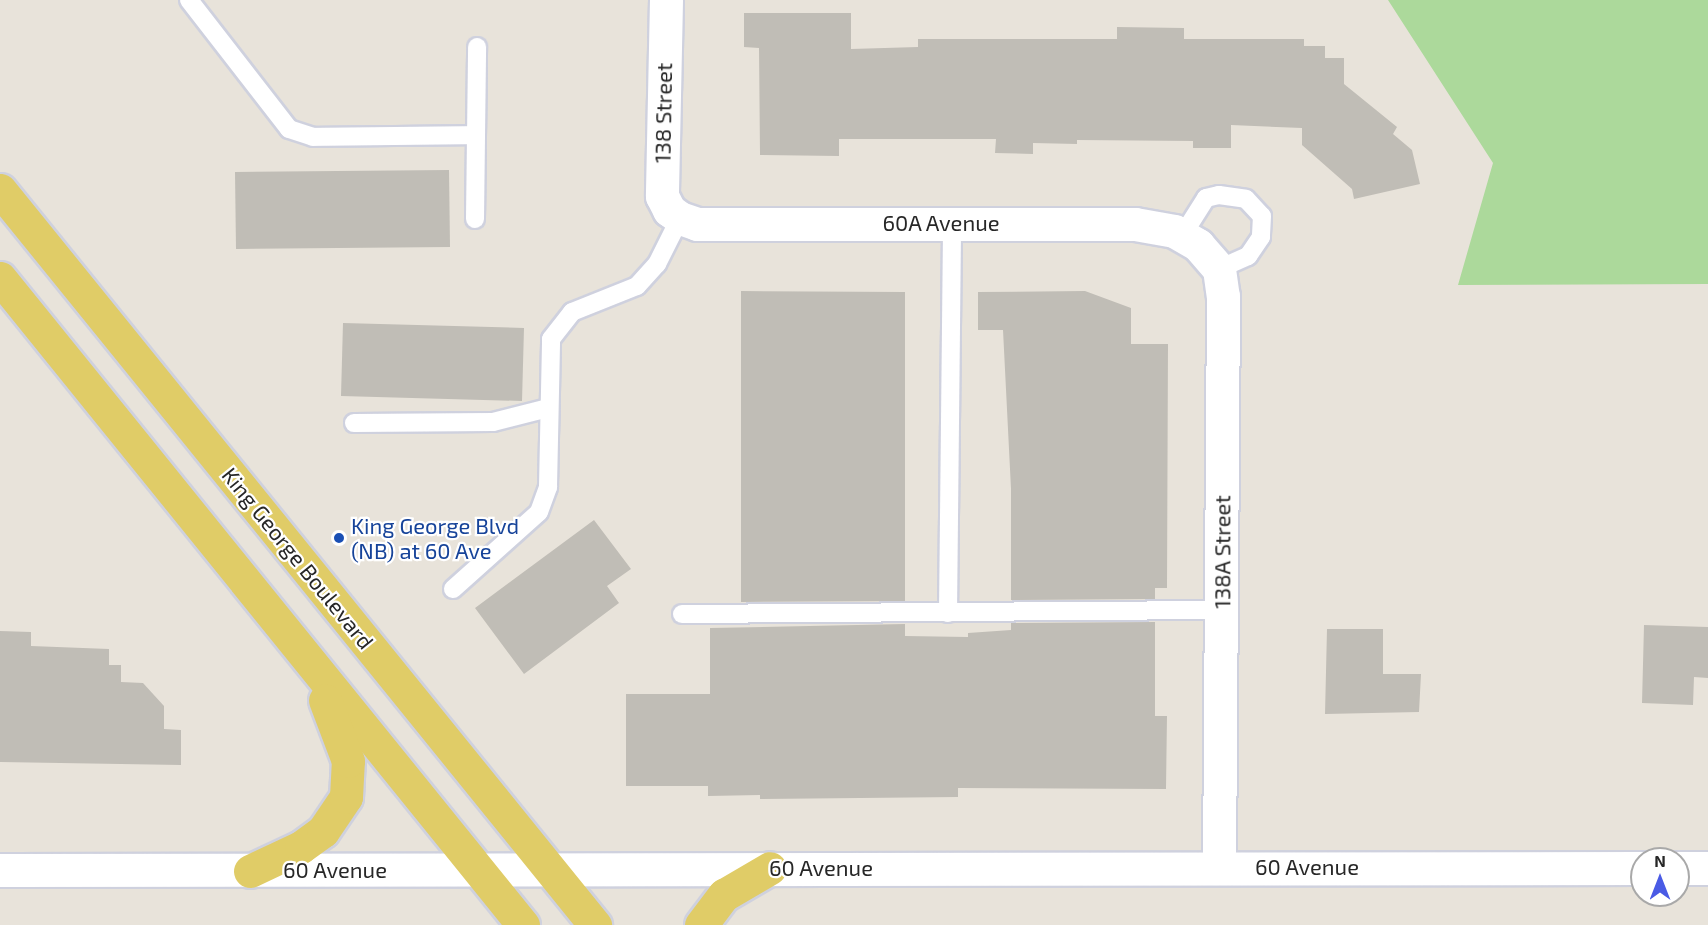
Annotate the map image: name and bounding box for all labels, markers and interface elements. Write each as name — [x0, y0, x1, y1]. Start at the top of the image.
street label: 138 Street — [649, 63, 677, 163]
street label: 60A Avenue — [882, 210, 1000, 236]
street label: King George Boulevard — [217, 462, 379, 654]
street label: 138A Street — [1209, 495, 1235, 609]
place label: King George Blvd (NB) at 60 Ave — [351, 512, 519, 564]
marker: King George Blvd (NB) at 60 Ave — [332, 531, 346, 545]
north arrow — [1630, 847, 1690, 907]
text: N — [1654, 851, 1666, 870]
street label: 60 Avenue — [1255, 854, 1359, 880]
street label: 60 Avenue — [769, 855, 873, 881]
street label: 60 Avenue — [283, 857, 387, 883]

